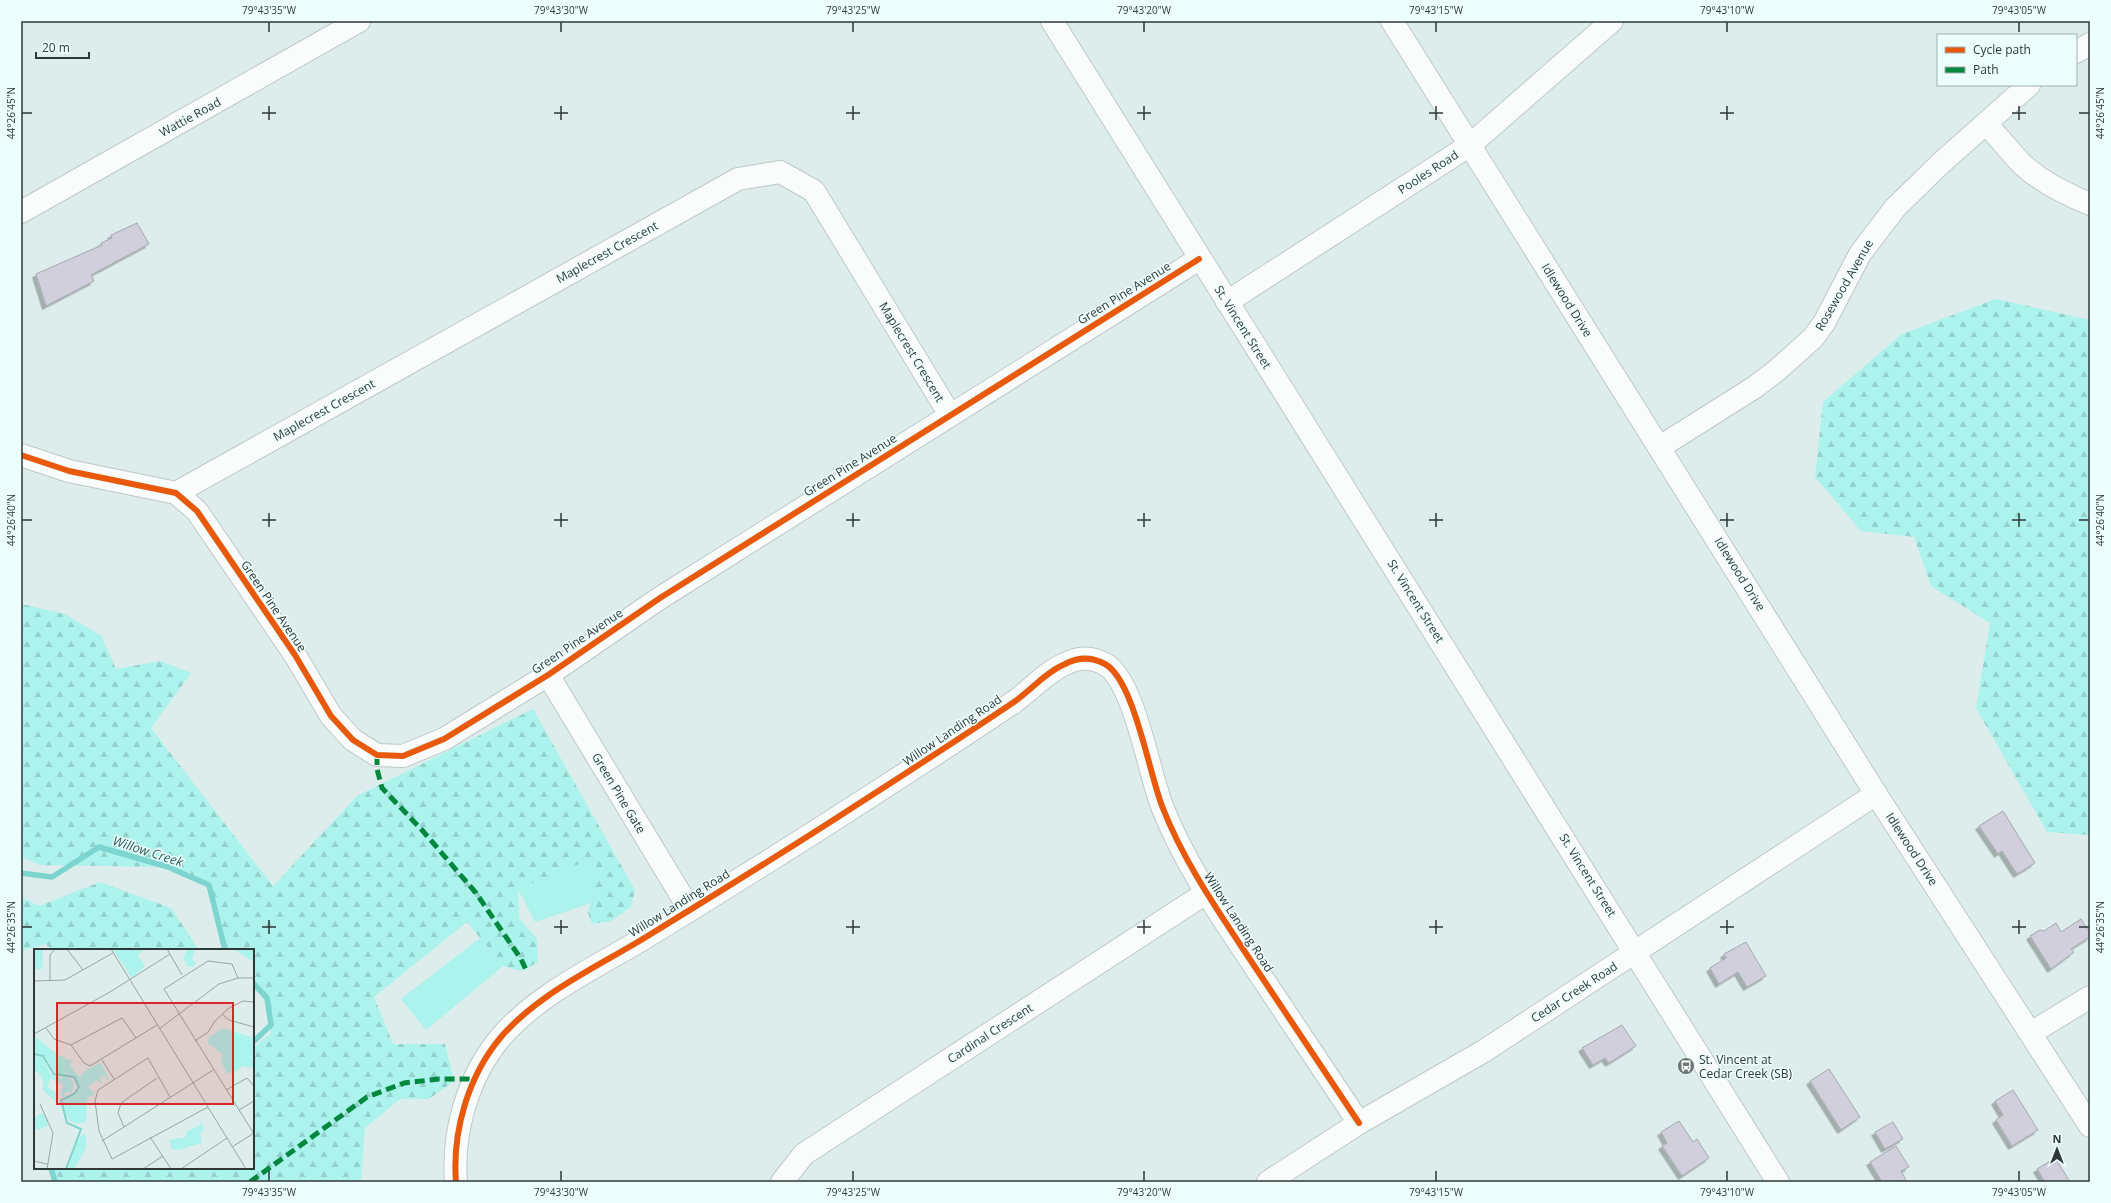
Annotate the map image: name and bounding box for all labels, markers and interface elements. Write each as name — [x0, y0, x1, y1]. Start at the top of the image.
text: 79°43'35"W — [242, 3, 297, 17]
text: 79°43'30"W — [534, 3, 589, 17]
text: 79°43'25"W — [826, 3, 881, 17]
text: 79°43'20"W — [1117, 3, 1172, 17]
text: 79°43'15"W — [1409, 3, 1464, 17]
text: 79°43'10"W — [1700, 3, 1755, 17]
text: 79°43'05"W — [1992, 3, 2047, 17]
scale bar — [36, 34, 89, 60]
legend — [1937, 34, 2077, 86]
text: 20 m — [42, 39, 70, 56]
text: Cycle path — [1973, 41, 2031, 58]
text: Path — [1973, 61, 1999, 78]
text: 44°26'45"N — [4, 87, 18, 139]
text: 44°26'45"N — [2093, 87, 2107, 139]
street label: Wattie Road — [156, 93, 224, 141]
street label: Pooles Road — [1394, 146, 1462, 198]
street label: Maplecrest Crescent — [553, 217, 661, 287]
street label: Rosewood Avenue — [1811, 236, 1877, 334]
street label: Green Pine Avenue — [1074, 257, 1174, 329]
street label: Idlewood Drive — [1538, 260, 1597, 340]
street label: St. Vincent Street — [1211, 282, 1275, 372]
street label: Maplecrest Crescent — [875, 299, 949, 405]
street label: Maplecrest Crescent — [270, 375, 378, 445]
street label: Green Pine Avenue — [800, 429, 900, 501]
text: 44°26'40"N — [4, 494, 18, 546]
text: 44°26'40"N — [2093, 494, 2107, 546]
street label: Idlewood Drive — [1711, 534, 1770, 614]
street label: St. Vincent Street — [1384, 556, 1448, 646]
street label: Green Pine Avenue — [237, 557, 311, 655]
street label: Green Pine Avenue — [528, 604, 626, 678]
street label: Willow Landing Road — [899, 690, 1005, 770]
street label: Green Pine Gate — [588, 749, 650, 837]
street label: Idlewood Drive — [1882, 809, 1942, 889]
street label: St. Vincent Street — [1556, 830, 1620, 920]
water label: Willow Creek — [110, 831, 186, 871]
street label: Willow Landing Road — [625, 865, 733, 941]
street label: Willow Landing Road — [1200, 869, 1278, 975]
text: 44°26'35"N — [4, 901, 18, 953]
text: 44°26'35"N — [2093, 901, 2107, 953]
inset map — [34, 949, 254, 1169]
street label: Cedar Creek Road — [1527, 958, 1621, 1026]
street label: Cardinal Crescent — [944, 999, 1036, 1067]
place label: St. Vincent at Cedar Creek (SB) — [1699, 1051, 1793, 1082]
bus stop icon: St. Vincent at Cedar Creek (SB) — [1676, 1056, 1696, 1076]
north arrow — [2037, 1129, 2077, 1169]
text: N — [2053, 1131, 2061, 1146]
text: 79°43'35"W — [242, 1185, 297, 1199]
text: 79°43'30"W — [534, 1185, 589, 1199]
text: 79°43'25"W — [826, 1185, 881, 1199]
text: 79°43'20"W — [1117, 1185, 1172, 1199]
text: 79°43'15"W — [1409, 1185, 1464, 1199]
text: 79°43'10"W — [1700, 1185, 1755, 1199]
text: 79°43'05"W — [1992, 1185, 2047, 1199]

